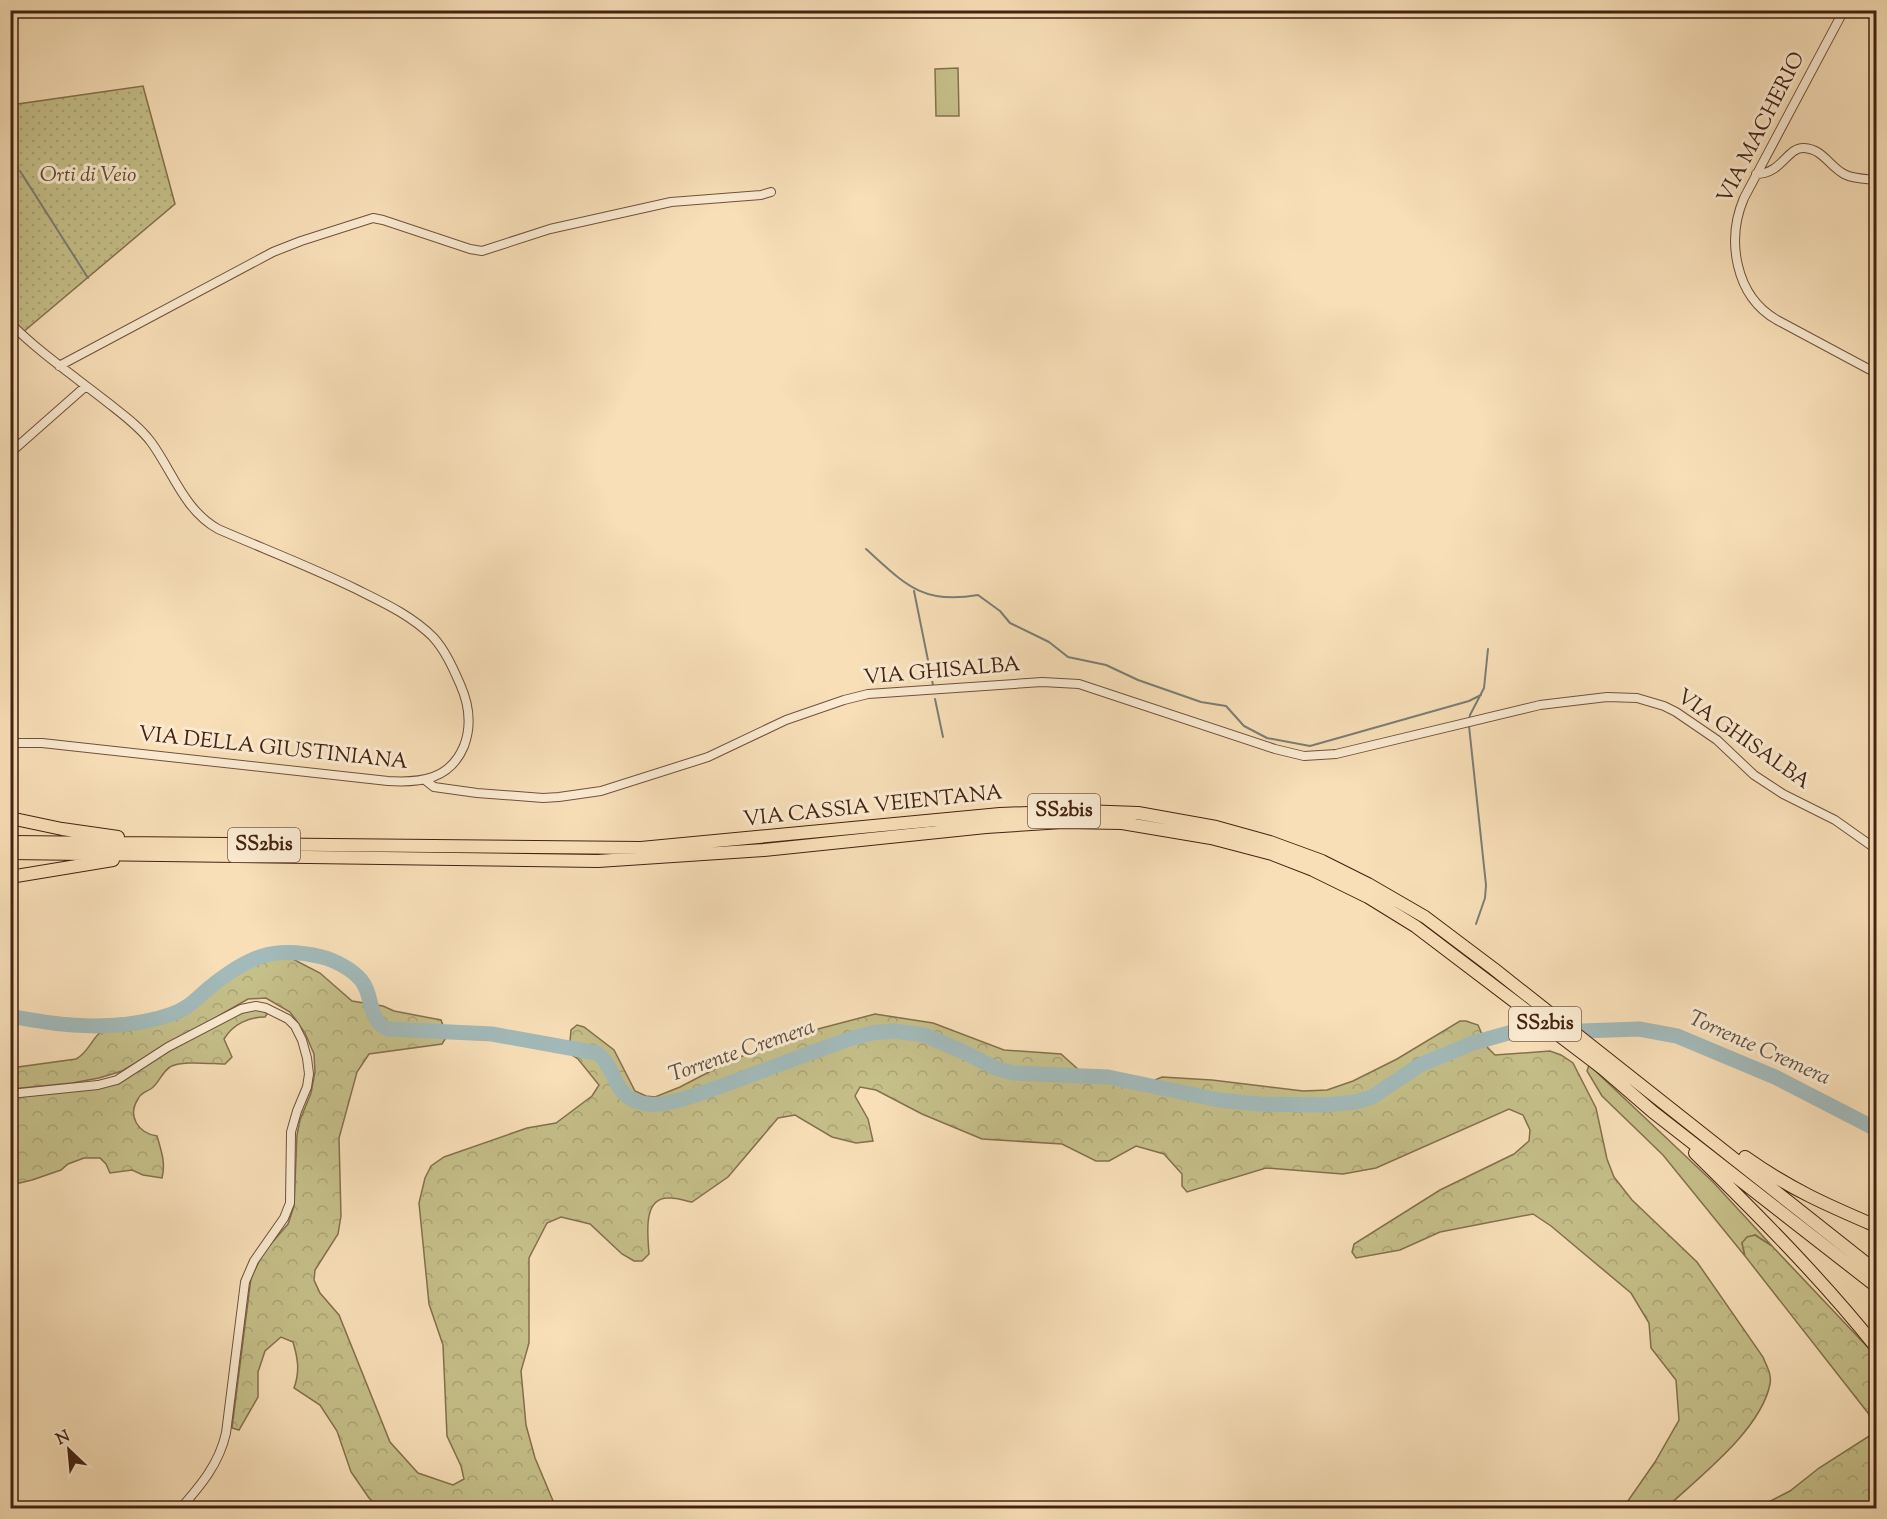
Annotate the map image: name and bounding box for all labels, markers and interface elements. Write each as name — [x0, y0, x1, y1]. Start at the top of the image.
street label: VIA MACHERIO — [1711, 47, 1813, 209]
park label: Orti di Veio — [40, 161, 136, 191]
street label: VIA GHISALBA — [862, 650, 1022, 694]
street label: VIA GHISALBA — [1670, 683, 1816, 797]
street label: VIA DELLA GIUSTINIANA — [137, 720, 409, 778]
street label: VIA CASSIA VEIENTANA — [742, 778, 1004, 836]
road number: SS2bis — [1028, 794, 1100, 828]
road number: SS2bis — [228, 828, 300, 862]
water label: Torrente Cremera — [1683, 1003, 1835, 1095]
road number: SS2bis — [1509, 1007, 1581, 1041]
water label: Torrente Cremera — [665, 1012, 819, 1092]
north arrow — [39, 1420, 99, 1480]
text: N — [53, 1426, 75, 1452]

